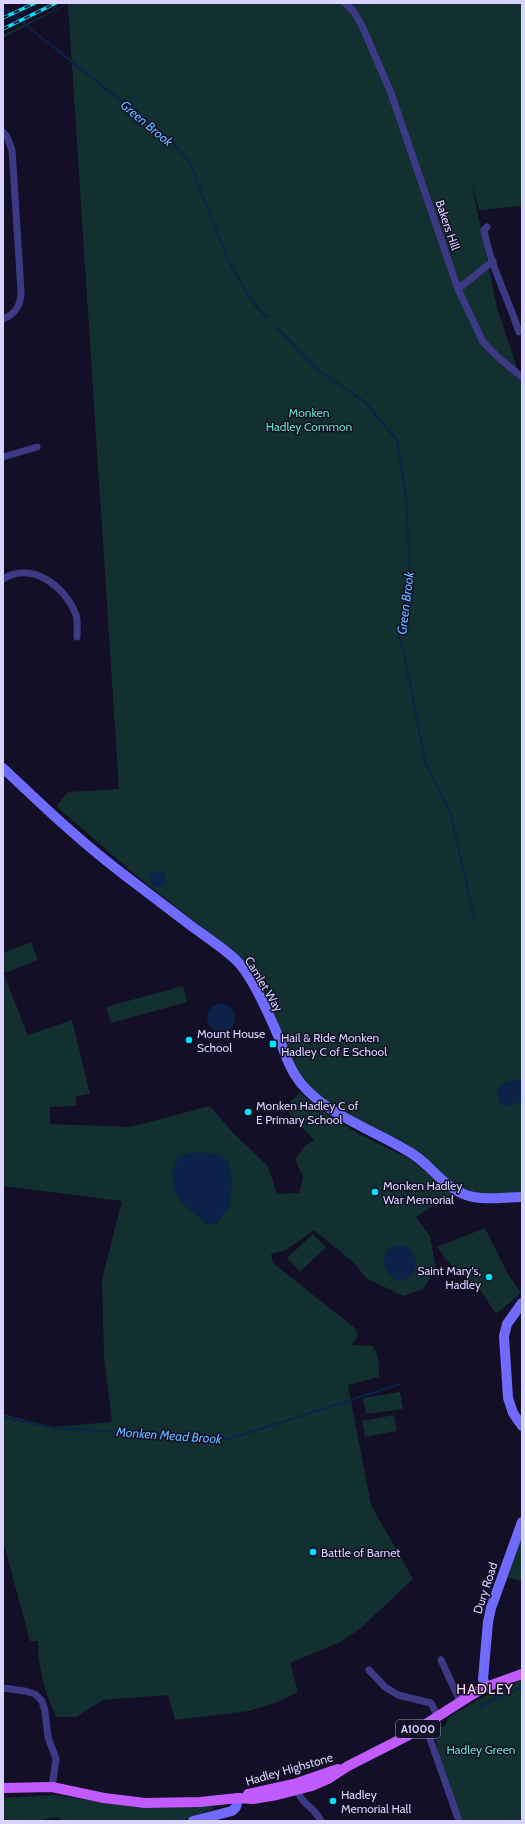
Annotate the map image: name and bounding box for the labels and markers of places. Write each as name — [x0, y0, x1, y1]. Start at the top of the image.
place label: Mount House School — [197, 1026, 265, 1055]
place label: Hail & Ride Monken Hadley C of E School — [281, 1030, 387, 1059]
marker: Mount House School — [184, 1035, 194, 1045]
marker: Hail & Ride Monken Hadley C of E School — [268, 1039, 278, 1049]
place label: Monken Hadley C of E Primary School — [256, 1098, 359, 1127]
marker: Monken Hadley C of E Primary School — [243, 1107, 253, 1117]
place label: Monken Hadley War Memorial — [383, 1178, 462, 1207]
marker: Monken Hadley War Memorial — [370, 1187, 380, 1197]
place label: Saint Mary's, Hadley — [418, 1263, 481, 1292]
marker: Saint Mary's, Hadley — [484, 1272, 494, 1282]
place label: Battle of Barnet — [321, 1545, 400, 1560]
marker: Battle of Barnet — [308, 1547, 318, 1557]
place label: Hadley Memorial Hall — [341, 1787, 411, 1816]
marker: Hadley Memorial Hall — [328, 1796, 338, 1806]

